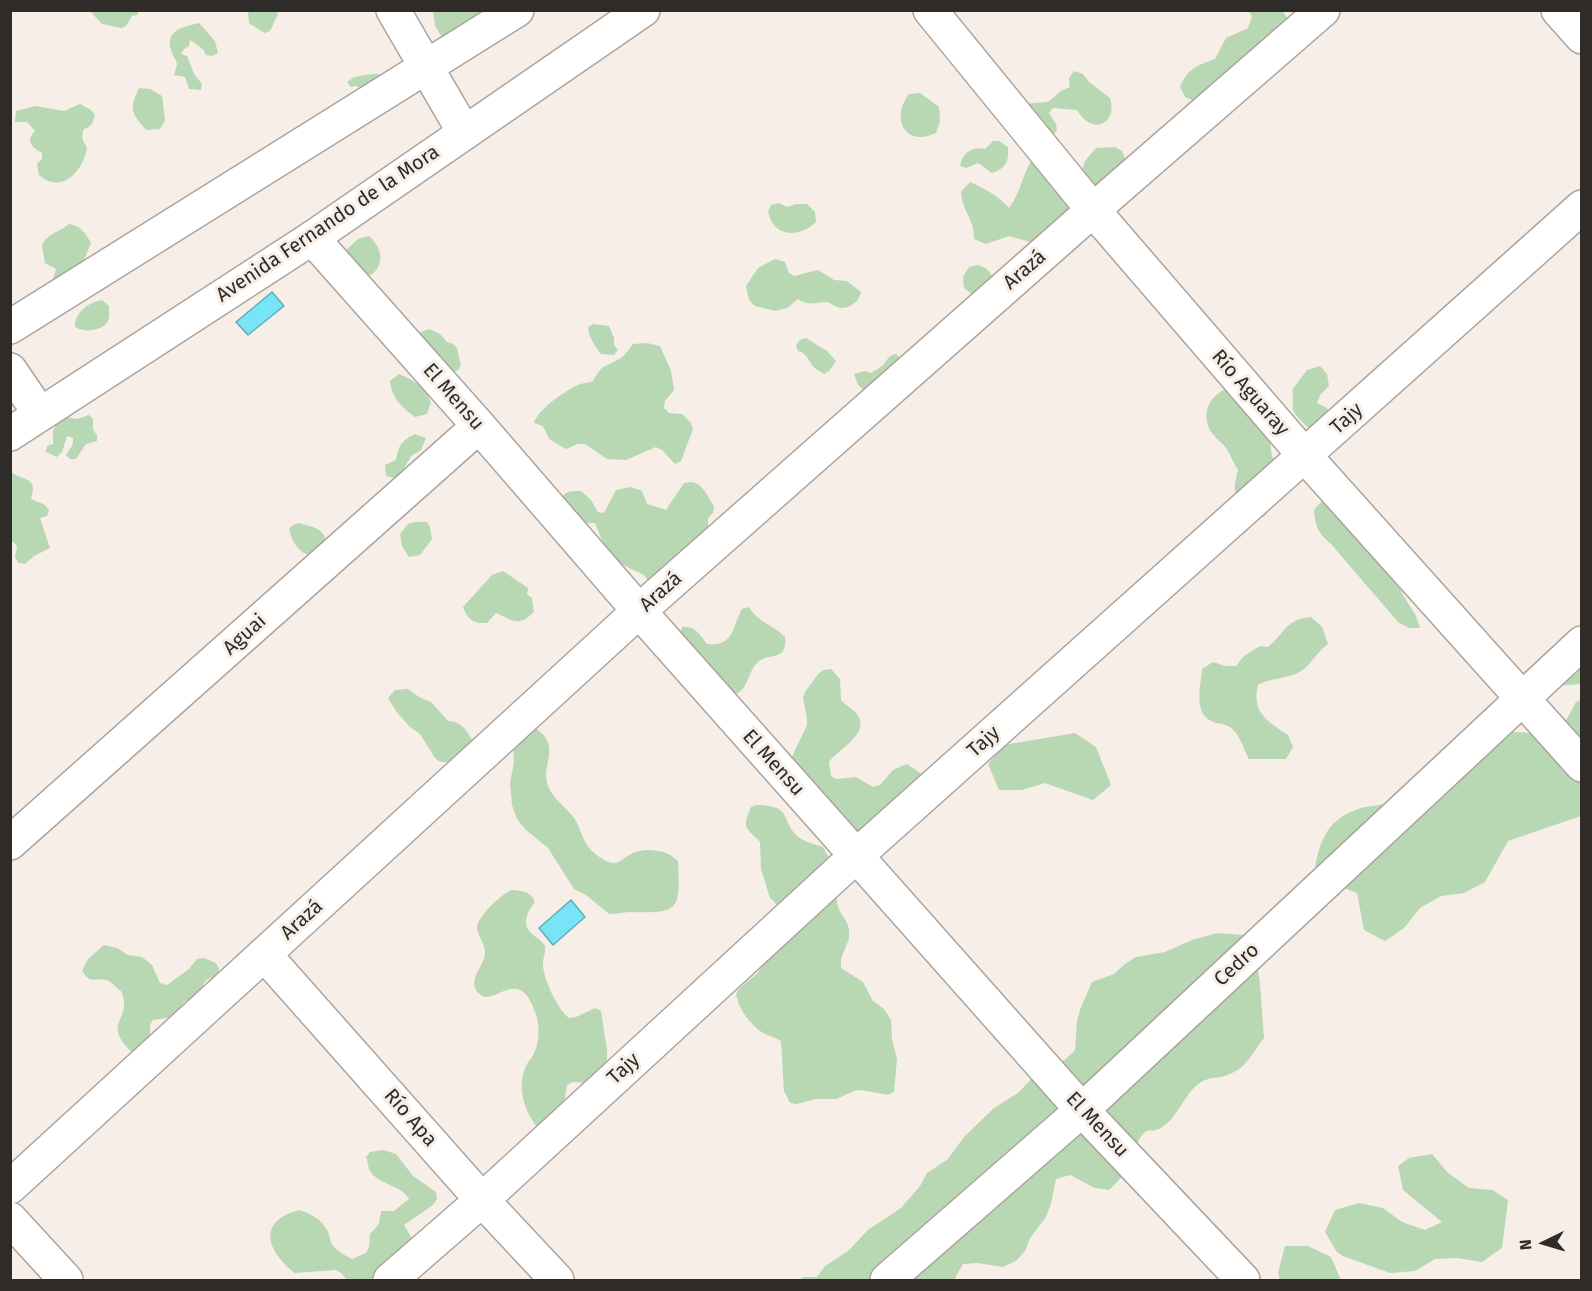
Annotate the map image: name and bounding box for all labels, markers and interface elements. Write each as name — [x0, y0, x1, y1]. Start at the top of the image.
street label: Avenida Fernando de la Mora — [212, 140, 444, 308]
street label: Arazá — [999, 245, 1051, 295]
street label: Río Aguaray — [1206, 345, 1294, 441]
street label: El Mensu — [417, 359, 489, 435]
street label: Tajy — [1326, 398, 1368, 440]
street label: Arazá — [635, 567, 687, 617]
street label: Aguai — [218, 609, 272, 661]
street label: Tajy — [963, 721, 1005, 763]
street label: El Mensu — [737, 725, 809, 801]
street label: Arazá — [276, 895, 328, 945]
street label: Cedro — [1210, 938, 1264, 992]
street label: Tajy — [603, 1048, 645, 1090]
street label: Río Apa — [378, 1084, 442, 1152]
street label: El Mensu — [1061, 1087, 1133, 1163]
north arrow — [1514, 1213, 1574, 1273]
text: N — [1516, 1239, 1535, 1251]

